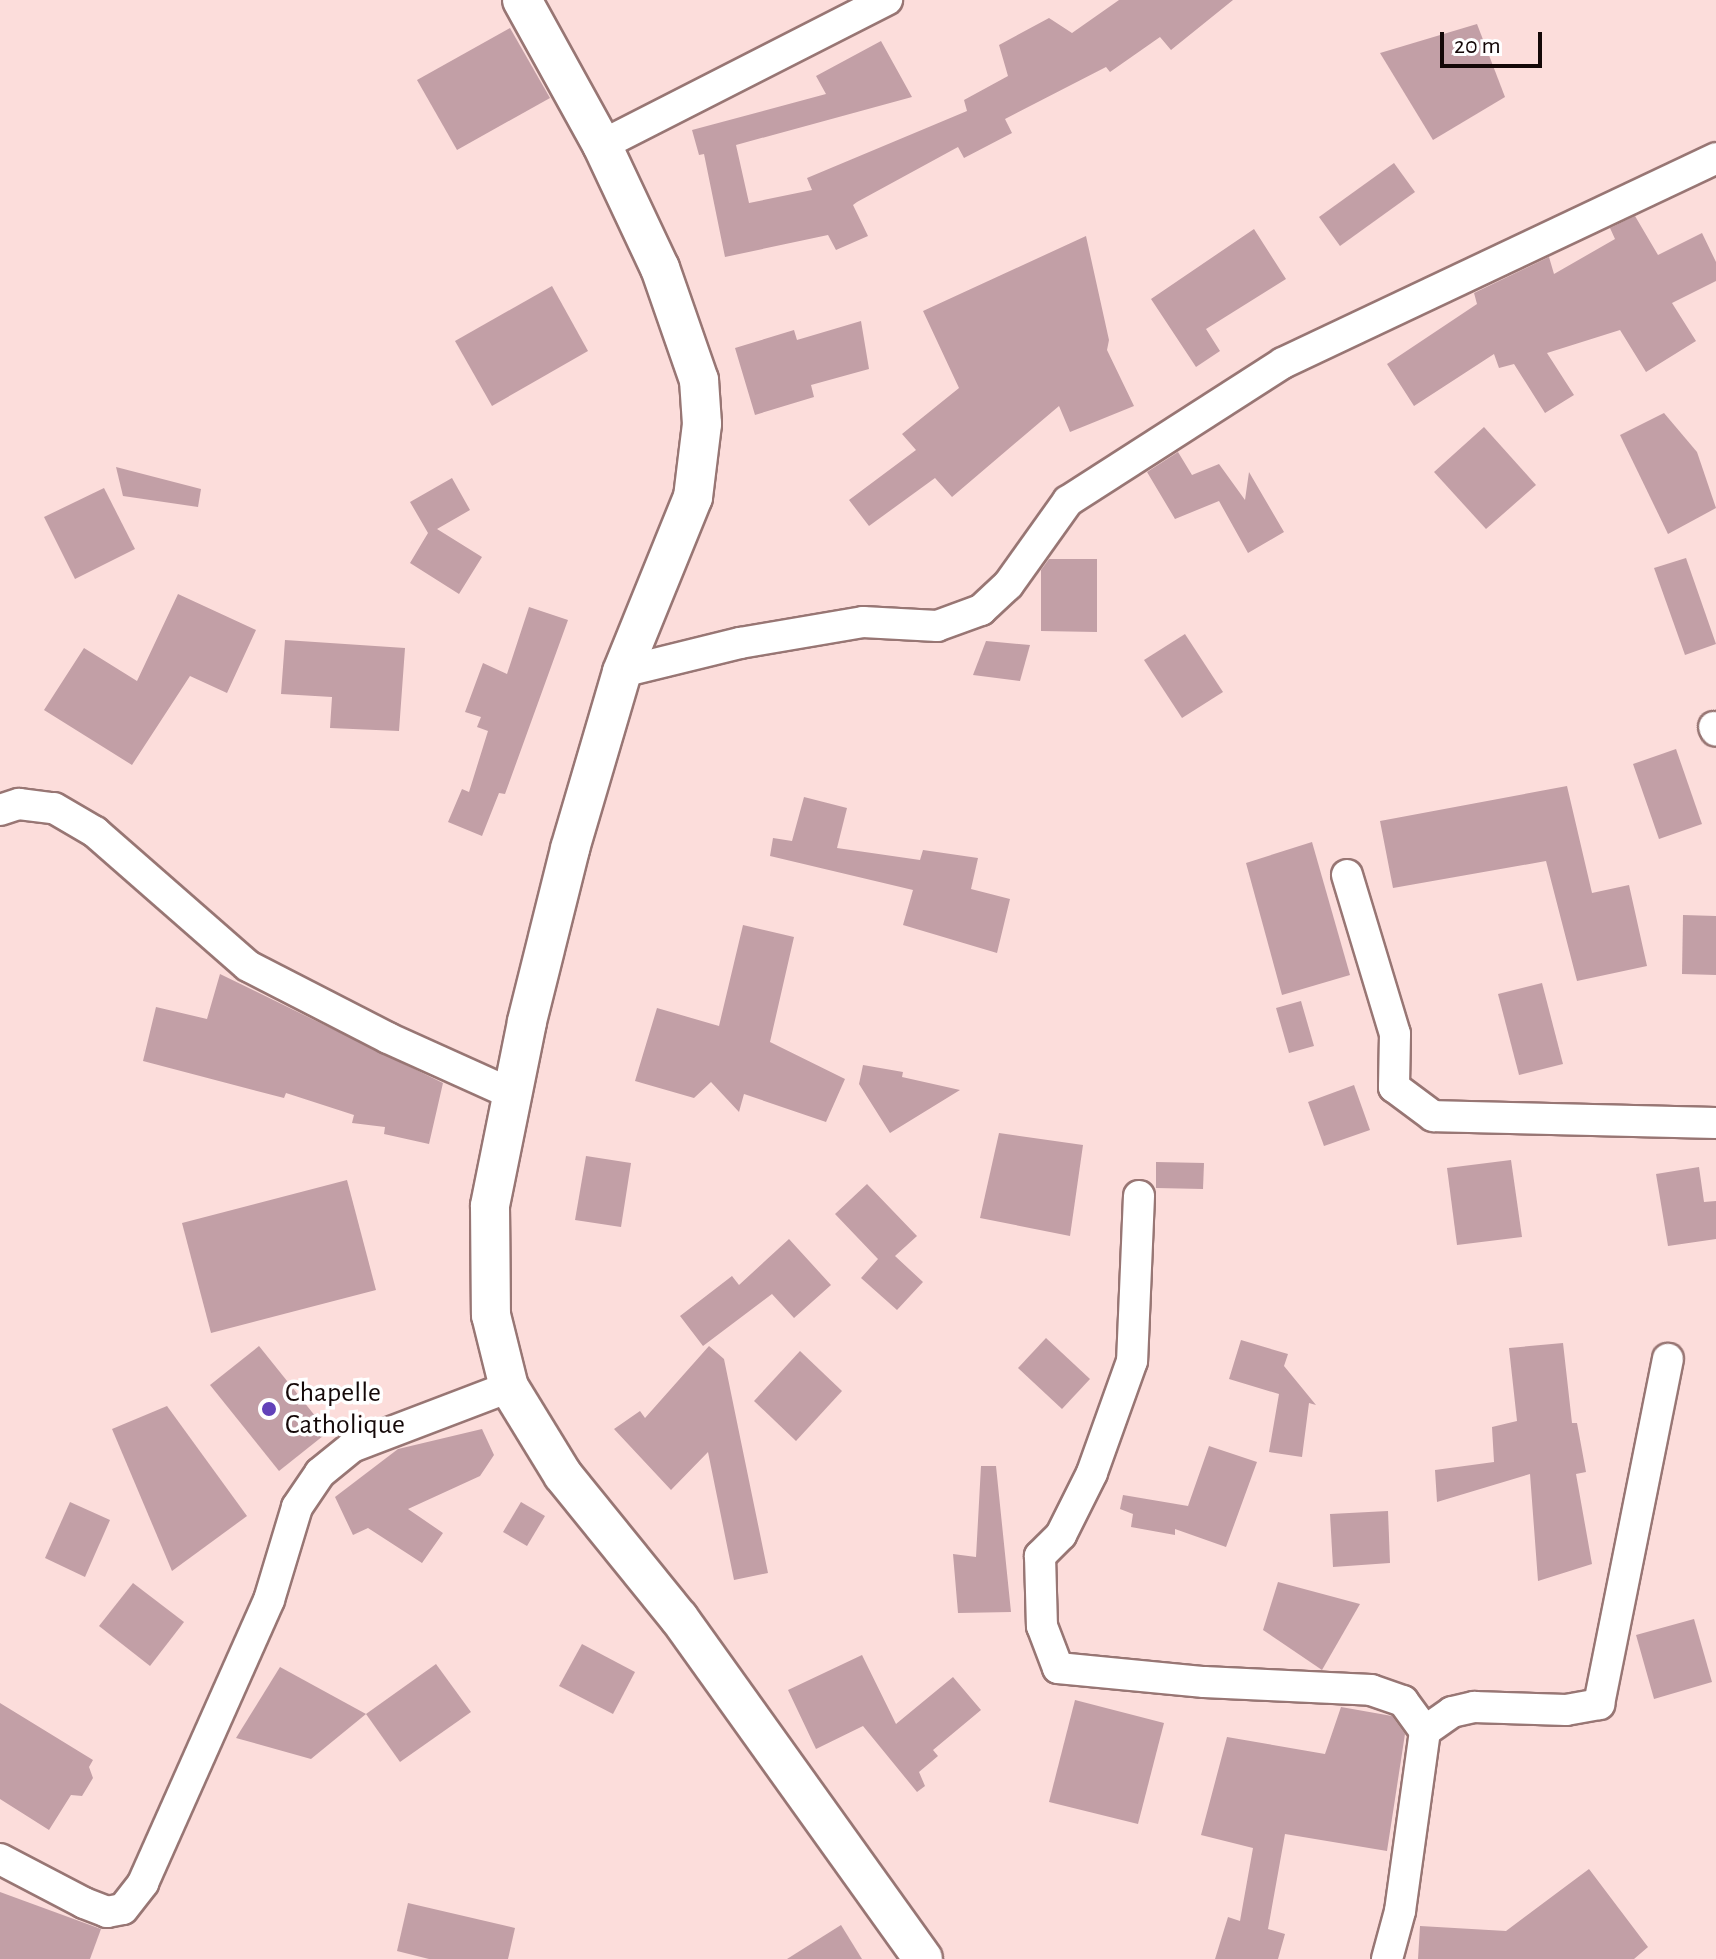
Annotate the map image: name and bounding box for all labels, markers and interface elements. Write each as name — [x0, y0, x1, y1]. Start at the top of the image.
scale bar — [1444, 16, 1546, 66]
text: 20 m — [1454, 34, 1501, 58]
place label: Chapelle Catholique — [285, 1376, 405, 1442]
marker: Chapelle Catholique — [260, 1400, 278, 1418]

